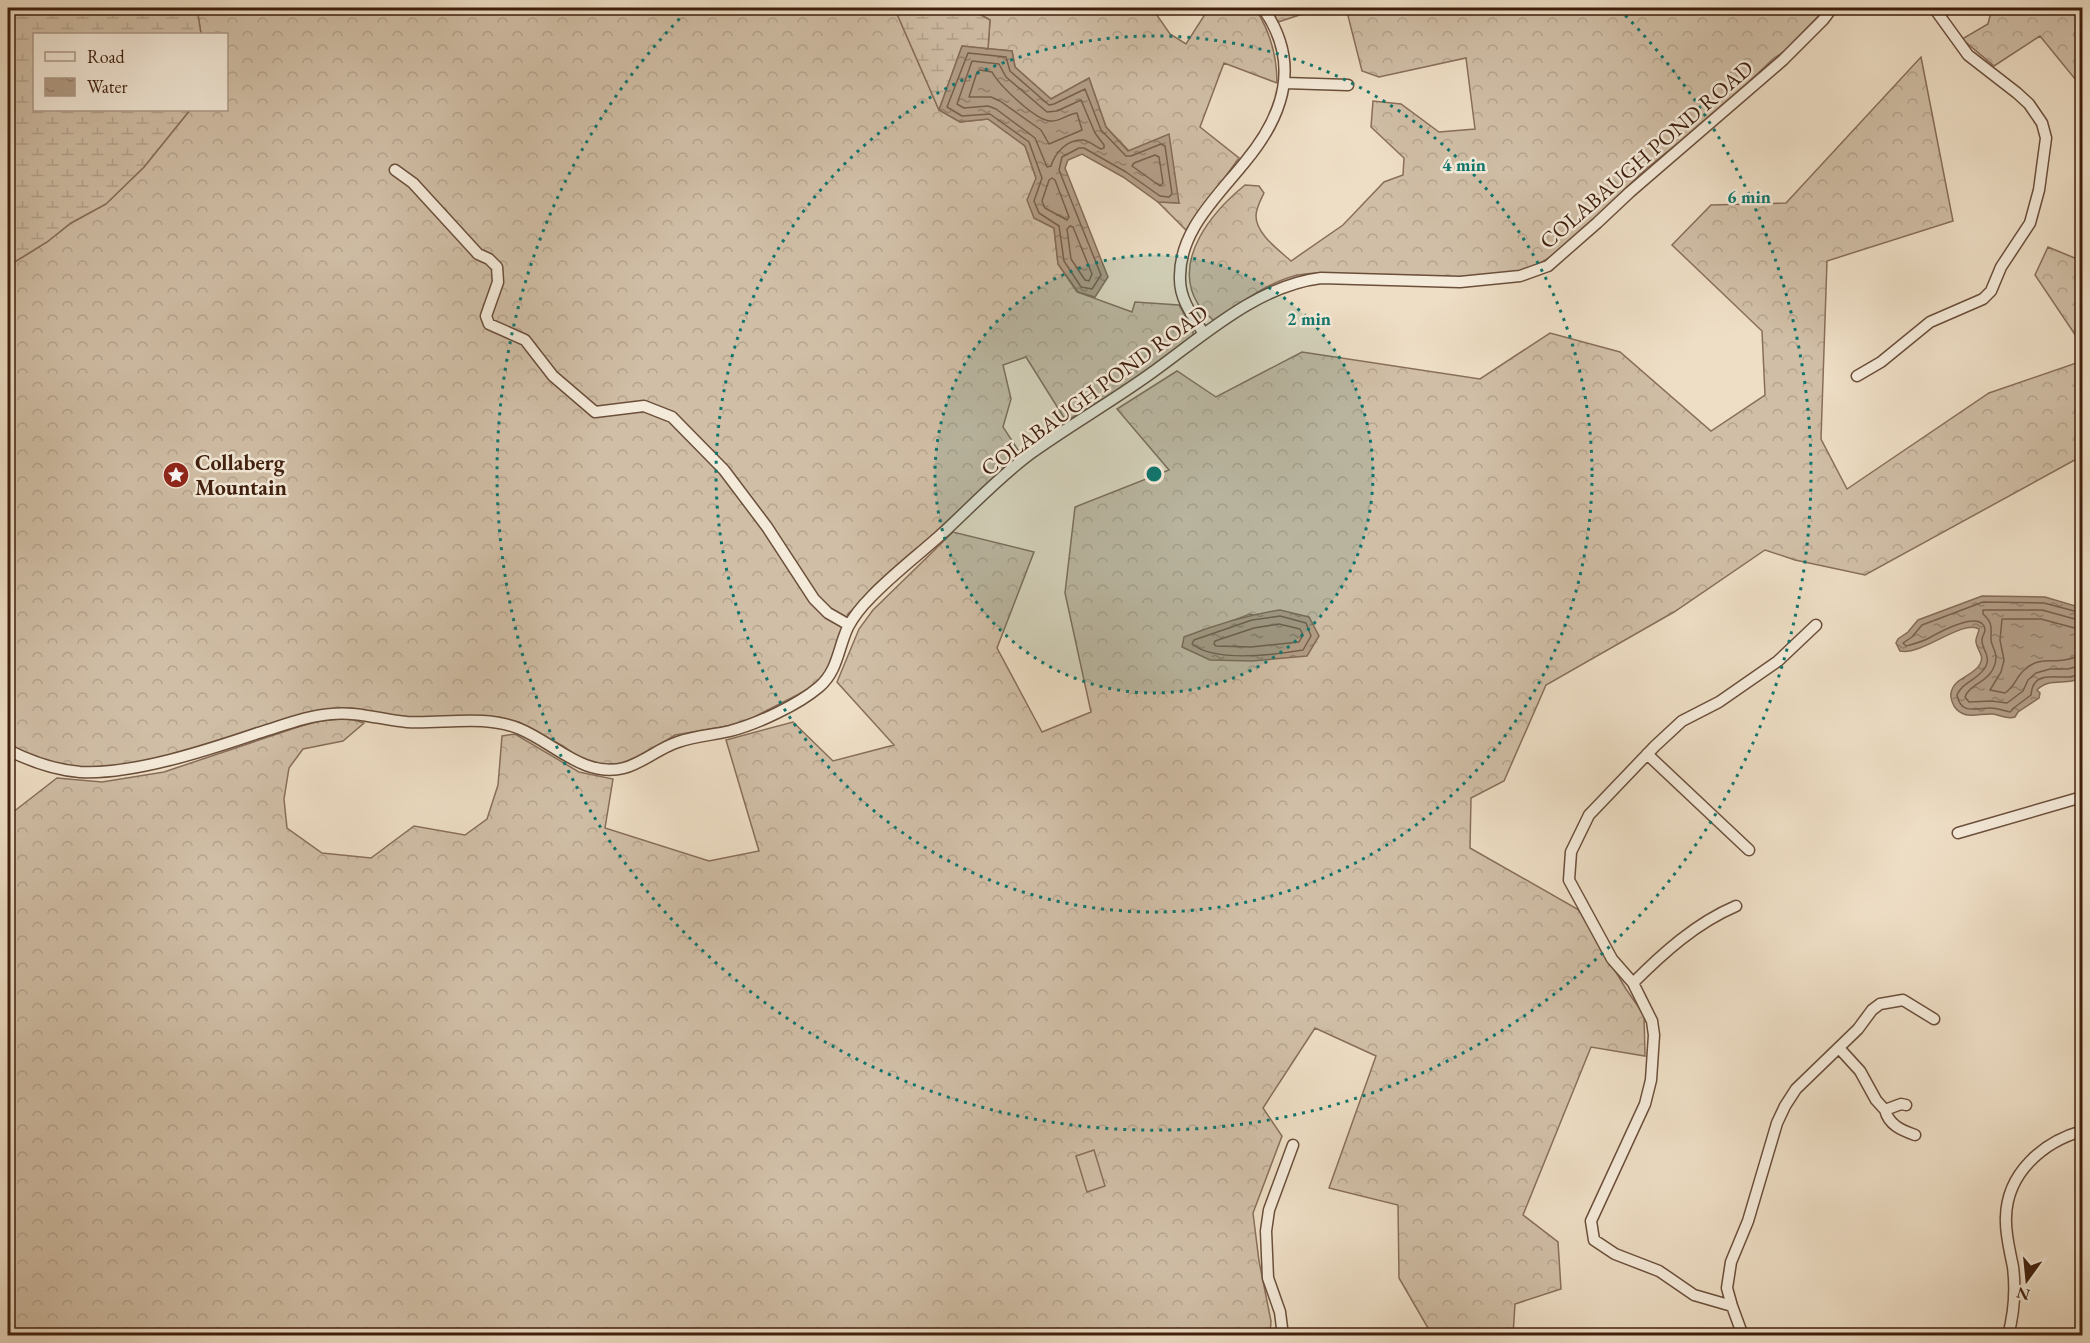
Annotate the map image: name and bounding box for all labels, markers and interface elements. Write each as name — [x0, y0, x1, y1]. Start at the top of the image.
legend — [33, 33, 228, 111]
text: Road — [87, 45, 126, 68]
street label: COLABAUGH POND ROAD — [1533, 54, 1759, 255]
text: Water — [87, 75, 128, 98]
text: 4 min — [1442, 153, 1486, 176]
text: 6 min — [1727, 185, 1771, 208]
street label: COLABAUGH POND ROAD — [975, 298, 1214, 483]
text: 2 min — [1287, 307, 1331, 330]
place label: Collaberg Mountain — [195, 448, 287, 502]
place icon: Collaberg Mountain — [161, 460, 191, 490]
centre of rings — [1144, 464, 1164, 484]
north arrow — [1997, 1250, 2057, 1310]
text: N — [2014, 1282, 2032, 1306]

